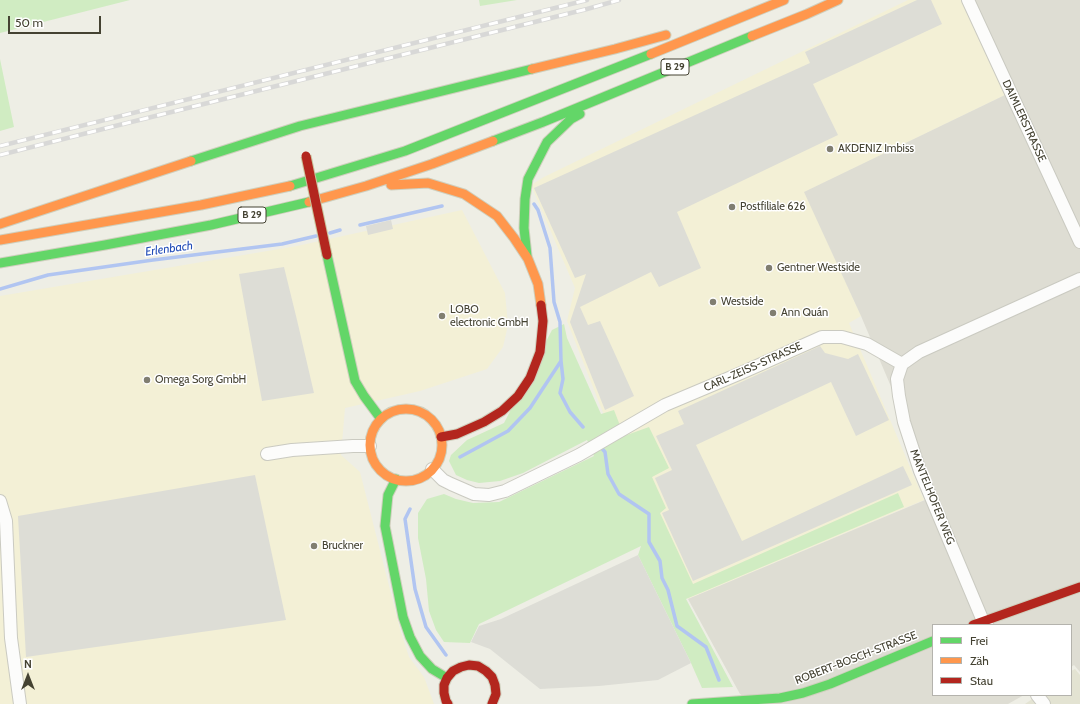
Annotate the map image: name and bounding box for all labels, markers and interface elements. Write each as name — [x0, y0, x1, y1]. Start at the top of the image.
scale bar — [10, 8, 103, 34]
text: 50 m — [15, 15, 43, 30]
road number: B 29 — [661, 59, 689, 75]
street label: DAIMLERSTRASSE — [999, 78, 1049, 164]
place label: AKDENIZ Imbiss — [838, 142, 914, 156]
marker: AKDENIZ Imbiss — [825, 144, 835, 154]
place label: Postfiliale 626 — [740, 200, 806, 214]
marker: Postfiliale 626 — [727, 202, 737, 212]
road number: B 29 — [238, 207, 266, 223]
water label: Erlenbach — [144, 239, 194, 259]
place label: Gentner Westside — [777, 261, 860, 275]
marker: Gentner Westside — [764, 263, 774, 273]
place label: Westside — [721, 295, 763, 309]
marker: Westside — [708, 297, 718, 307]
place label: LOBO electronic GmbH — [450, 303, 528, 329]
place label: Ann Quán — [781, 306, 828, 320]
marker: Ann Quán — [768, 308, 778, 318]
marker: LOBO electronic GmbH — [437, 311, 447, 321]
street label: CARL-ZEISS-STRASSE — [702, 339, 804, 395]
place label: Omega Sorg GmbH — [155, 373, 246, 387]
marker: Omega Sorg GmbH — [142, 375, 152, 385]
street label: MANTELHOFER WEG — [907, 447, 957, 547]
place label: Bruckner — [322, 539, 363, 553]
marker: Bruckner — [309, 541, 319, 551]
legend — [932, 624, 1072, 696]
street label: ROBERT-BOSCH-STRASSE — [793, 629, 919, 687]
text: Frei — [970, 633, 988, 648]
text: Zäh — [970, 653, 989, 668]
north arrow — [8, 656, 48, 696]
text: N — [24, 657, 32, 671]
text: Stau — [970, 673, 993, 688]

